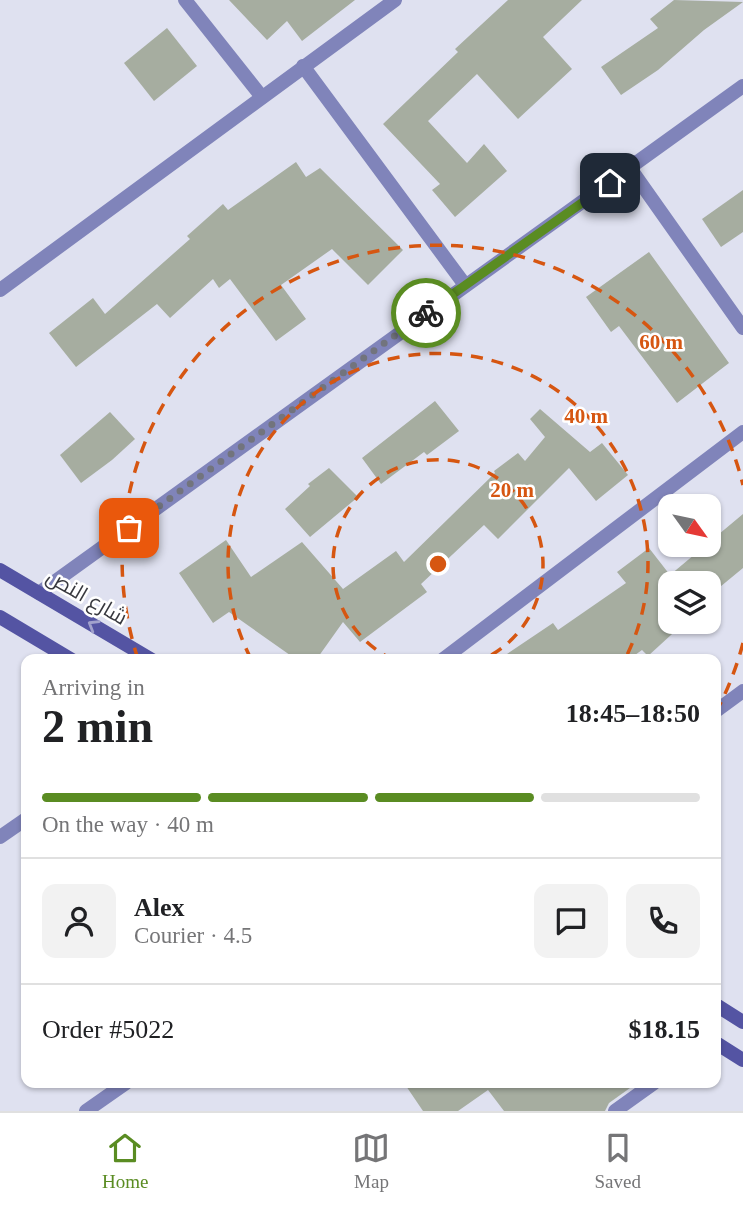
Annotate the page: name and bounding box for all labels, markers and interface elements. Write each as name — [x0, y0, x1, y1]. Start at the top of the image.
pin — [580, 153, 640, 213]
icon: home — [591, 164, 629, 202]
courier — [391, 278, 461, 348]
icon: bike — [407, 294, 445, 332]
text: 60 m — [639, 330, 683, 354]
text: 40 m — [564, 404, 608, 428]
text: 20 m — [490, 478, 534, 502]
north arrow — [658, 494, 721, 556]
map controls — [658, 494, 721, 634]
pin — [99, 498, 159, 558]
icon: bag — [110, 509, 148, 547]
centre of rings — [426, 552, 450, 576]
street label: شارع النص — [41, 564, 132, 631]
button: layers — [658, 571, 721, 634]
one-way arrow — [88, 620, 101, 633]
text: Arriving in — [42, 675, 145, 700]
text: 18:45–18:50 — [566, 699, 700, 728]
text: 2 min — [42, 701, 153, 752]
text: On the way · 40 m — [42, 812, 214, 837]
button: person — [42, 884, 116, 958]
button: chat — [534, 884, 608, 958]
button: phone — [626, 884, 700, 958]
text: Alex — [134, 893, 185, 922]
text: Courier · 4.5 — [134, 923, 252, 948]
text: Order #5022 — [42, 1015, 174, 1044]
text: $18.15 — [629, 1015, 700, 1044]
tab: Home — [102, 1129, 148, 1193]
tab: Map — [352, 1129, 390, 1193]
tab: Saved — [595, 1129, 641, 1193]

